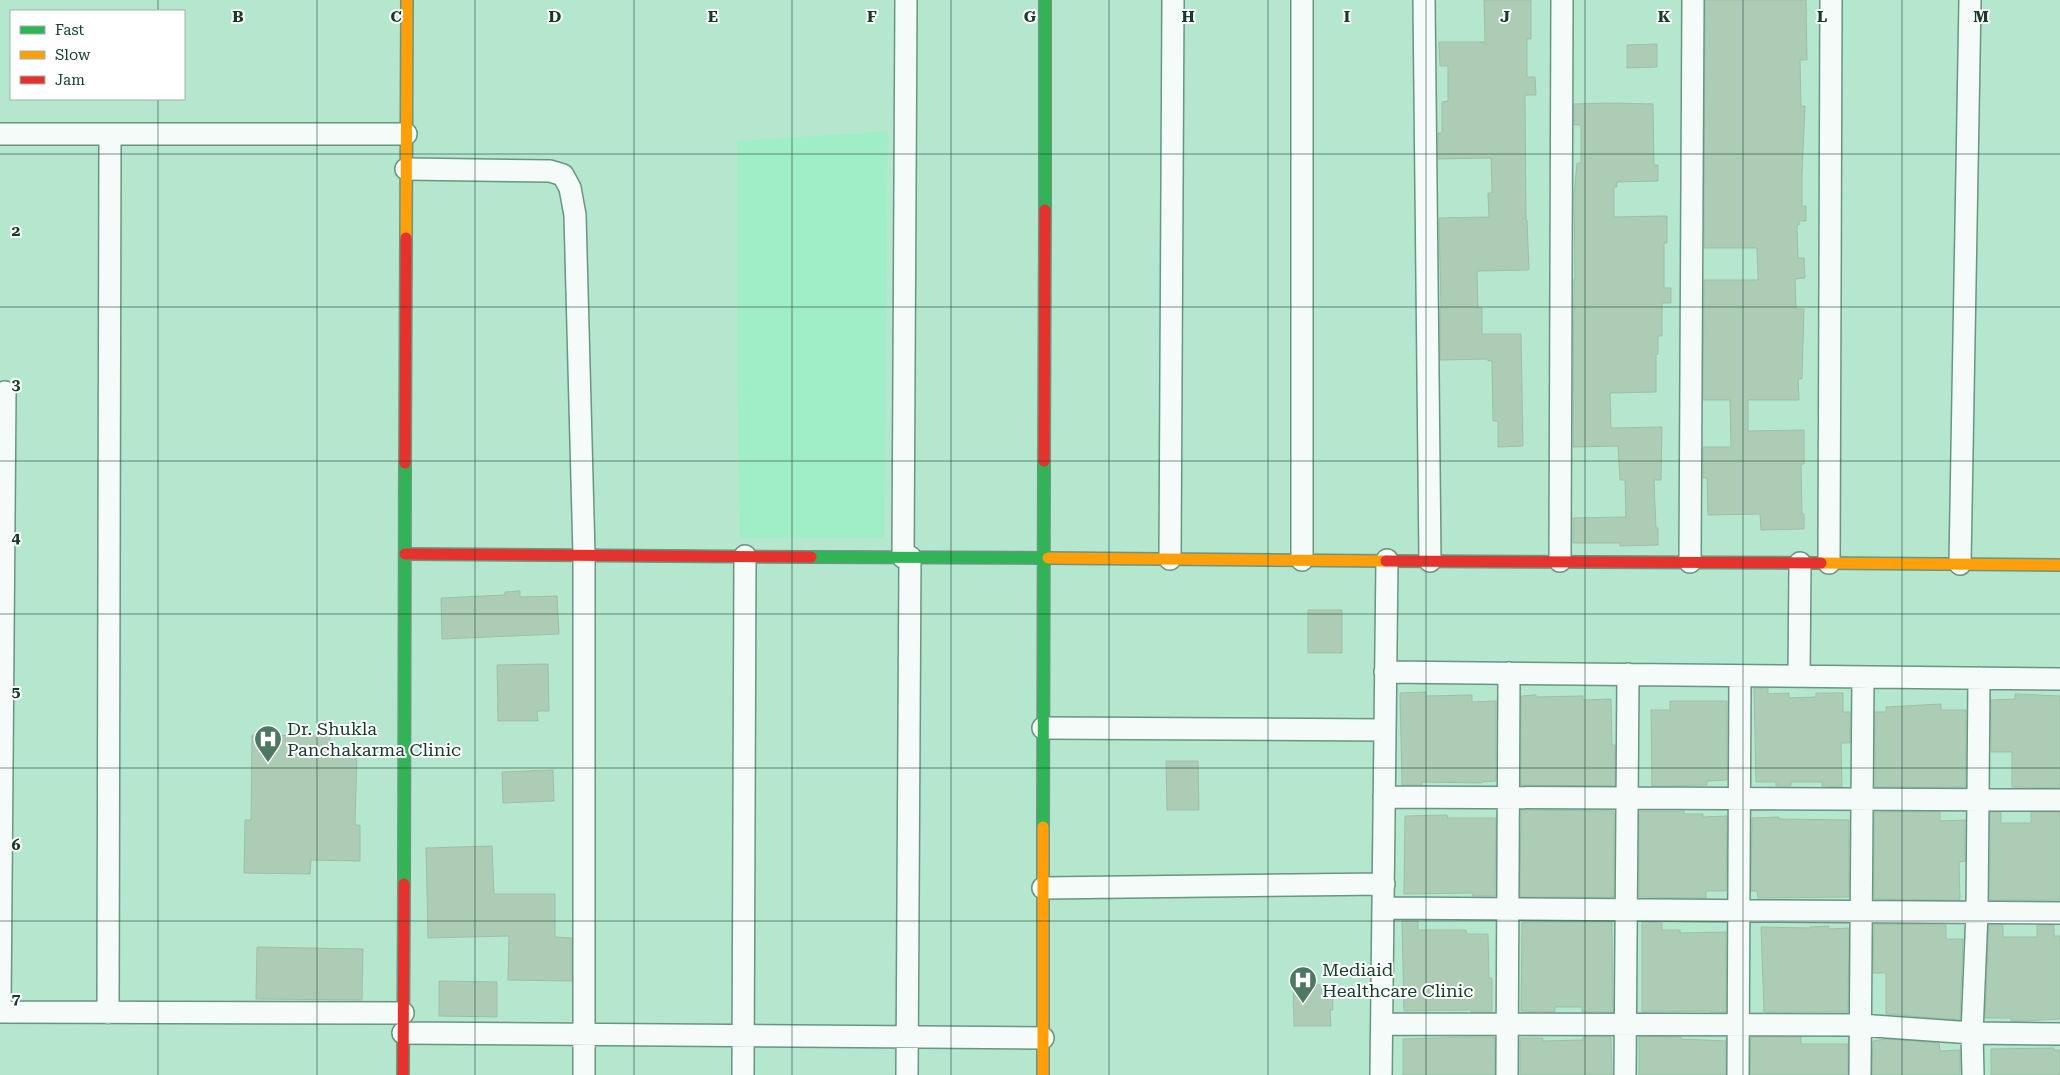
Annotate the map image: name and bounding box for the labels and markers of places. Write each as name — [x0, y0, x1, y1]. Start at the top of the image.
place label: Dr. Shukla Panchakarma Clinic — [287, 718, 461, 760]
hospital icon: Dr. Shukla Panchakarma Clinic — [253, 724, 283, 763]
place label: Mediaid Healthcare Clinic — [1322, 959, 1473, 1001]
hospital icon: Mediaid Healthcare Clinic — [1288, 965, 1318, 1004]

